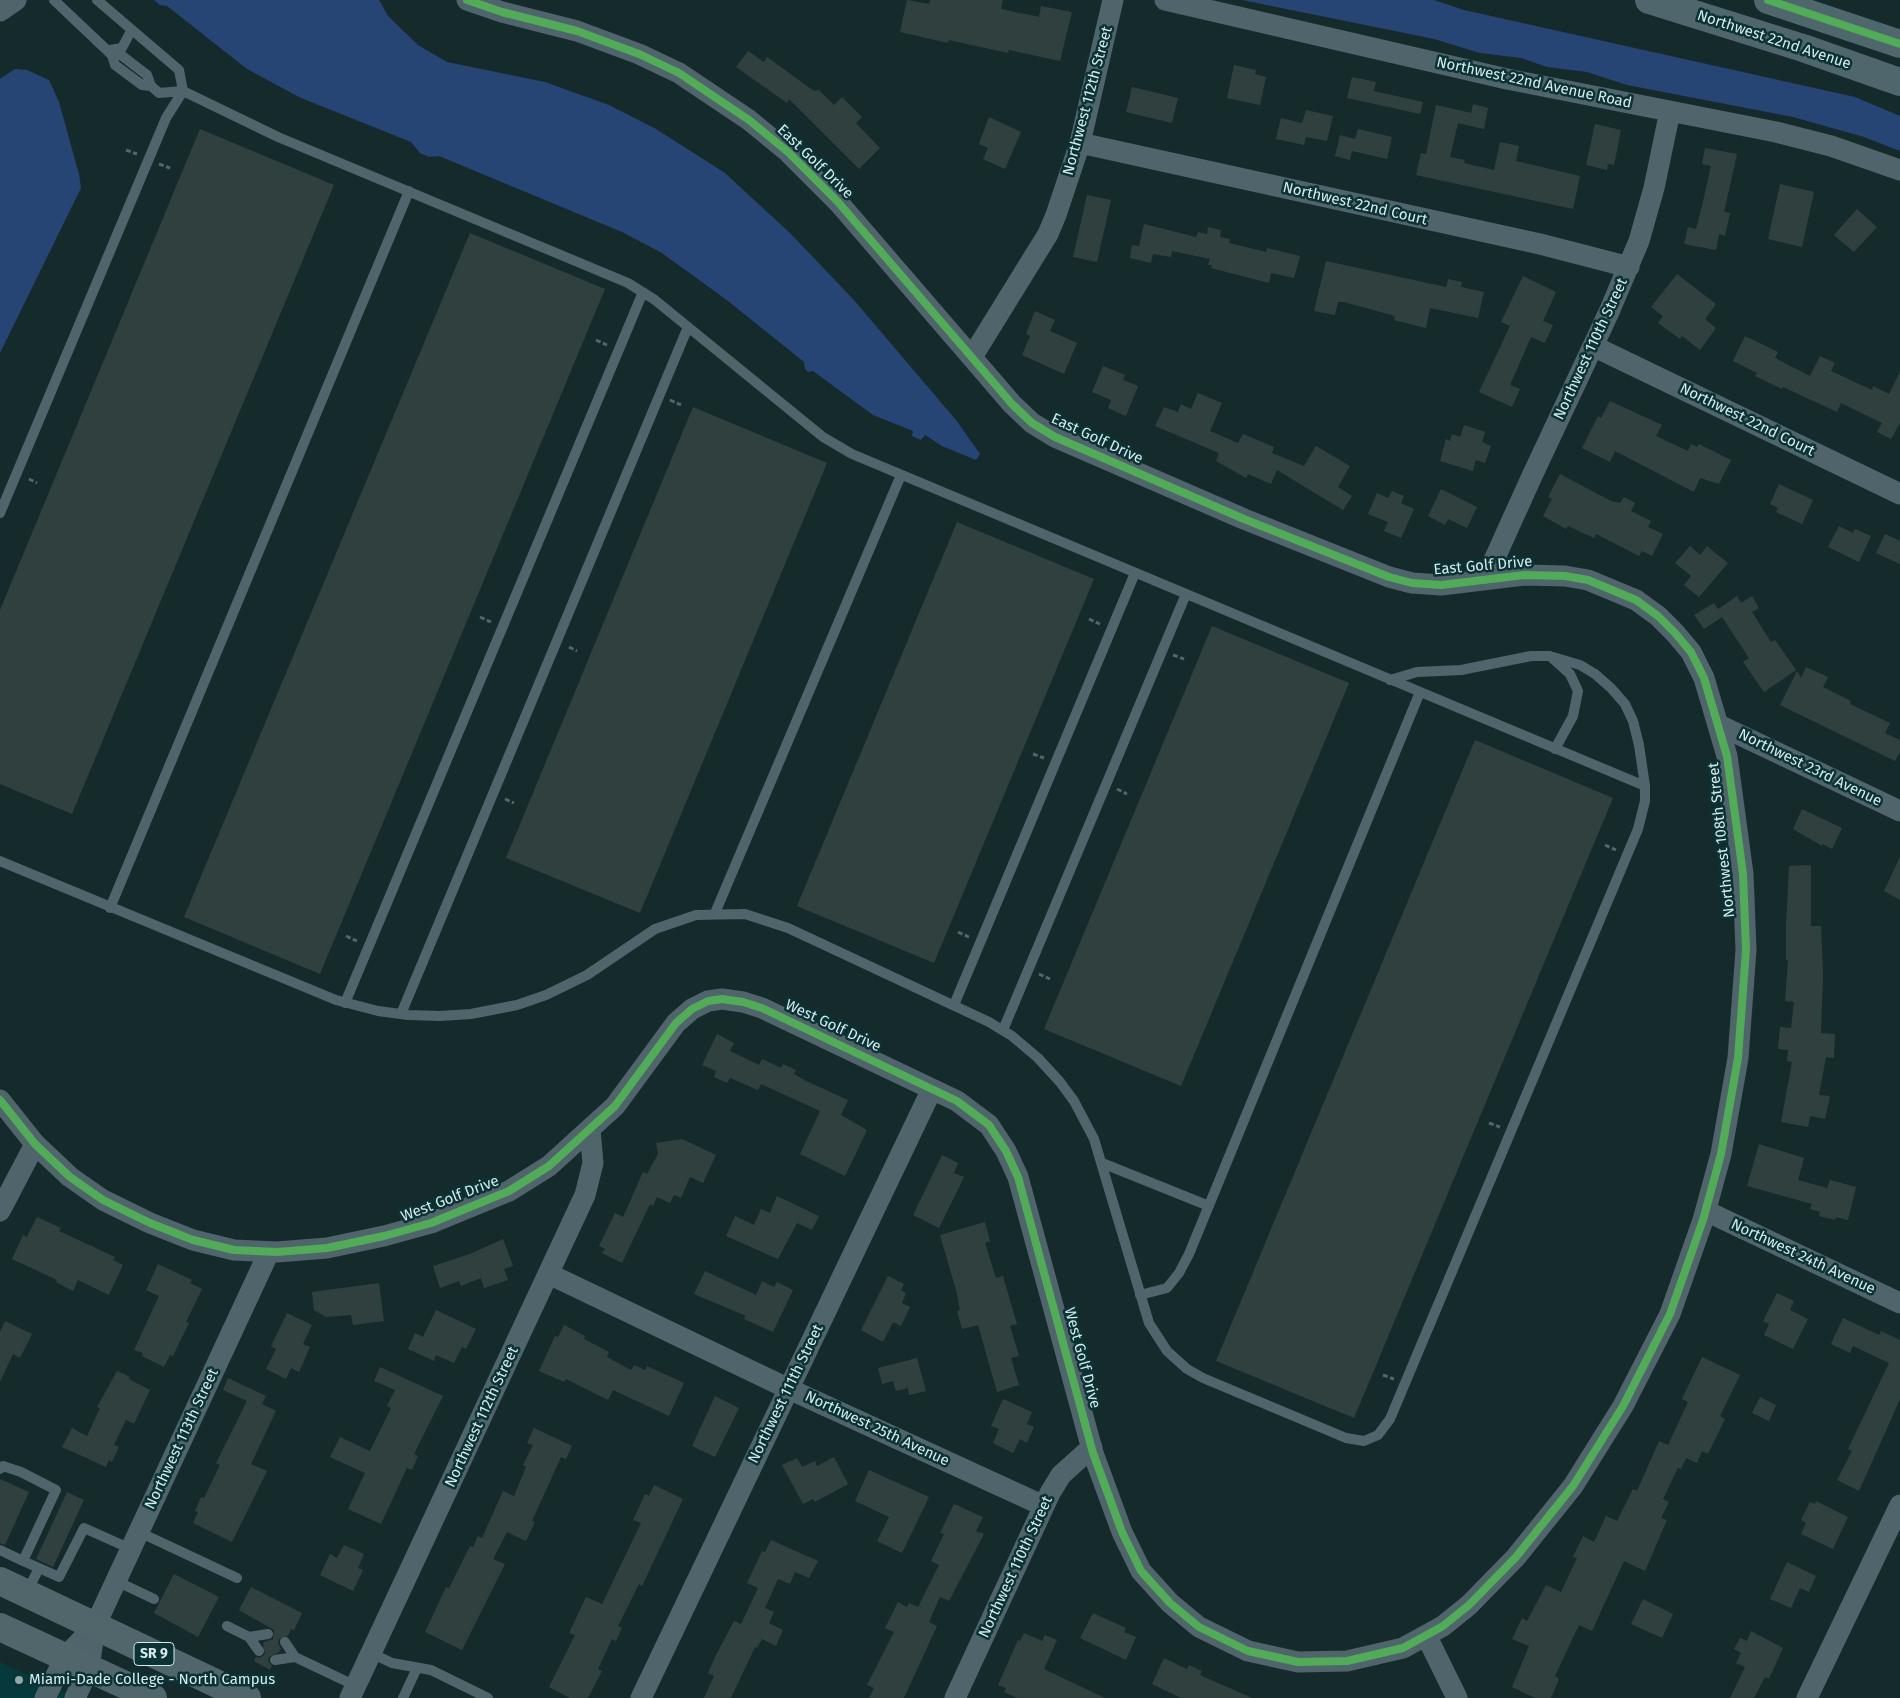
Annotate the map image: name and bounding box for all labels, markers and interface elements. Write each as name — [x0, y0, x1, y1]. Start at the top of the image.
street label: Northwest 22nd Avenue — [1695, 7, 1853, 73]
street label: Northwest 112th Street — [1059, 25, 1117, 177]
street label: Northwest 22nd Avenue Road — [1435, 53, 1633, 113]
street label: East Golf Drive — [773, 121, 857, 203]
street label: Northwest 22nd Court — [1281, 179, 1429, 229]
street label: Northwest 110th Street — [1550, 275, 1632, 423]
street label: Northwest 22nd Court — [1677, 380, 1817, 460]
street label: East Golf Drive — [1048, 410, 1146, 468]
street label: East Golf Drive — [1433, 553, 1533, 579]
street label: Northwest 23rd Avenue — [1735, 725, 1885, 811]
street label: Northwest 108th Street — [1705, 761, 1739, 919]
street label: West Golf Drive — [782, 996, 884, 1056]
street label: West Golf Drive — [398, 1172, 502, 1226]
street label: Northwest 24th Avenue — [1728, 1216, 1878, 1298]
street label: West Golf Drive — [1060, 1306, 1104, 1410]
street label: Northwest 111th Street — [745, 1322, 827, 1466]
street label: Northwest 112th Street — [441, 1344, 523, 1490]
street label: Northwest 113th Street — [141, 1366, 223, 1512]
street label: Northwest 25th Avenue — [802, 1388, 952, 1470]
street label: Northwest 110th Street — [975, 1493, 1057, 1641]
road number: SR 9 — [134, 1642, 174, 1666]
place label: Miami-Dade College - North Campus — [29, 1671, 275, 1689]
marker: Miami-Dade College - North Campus — [13, 1674, 25, 1686]

